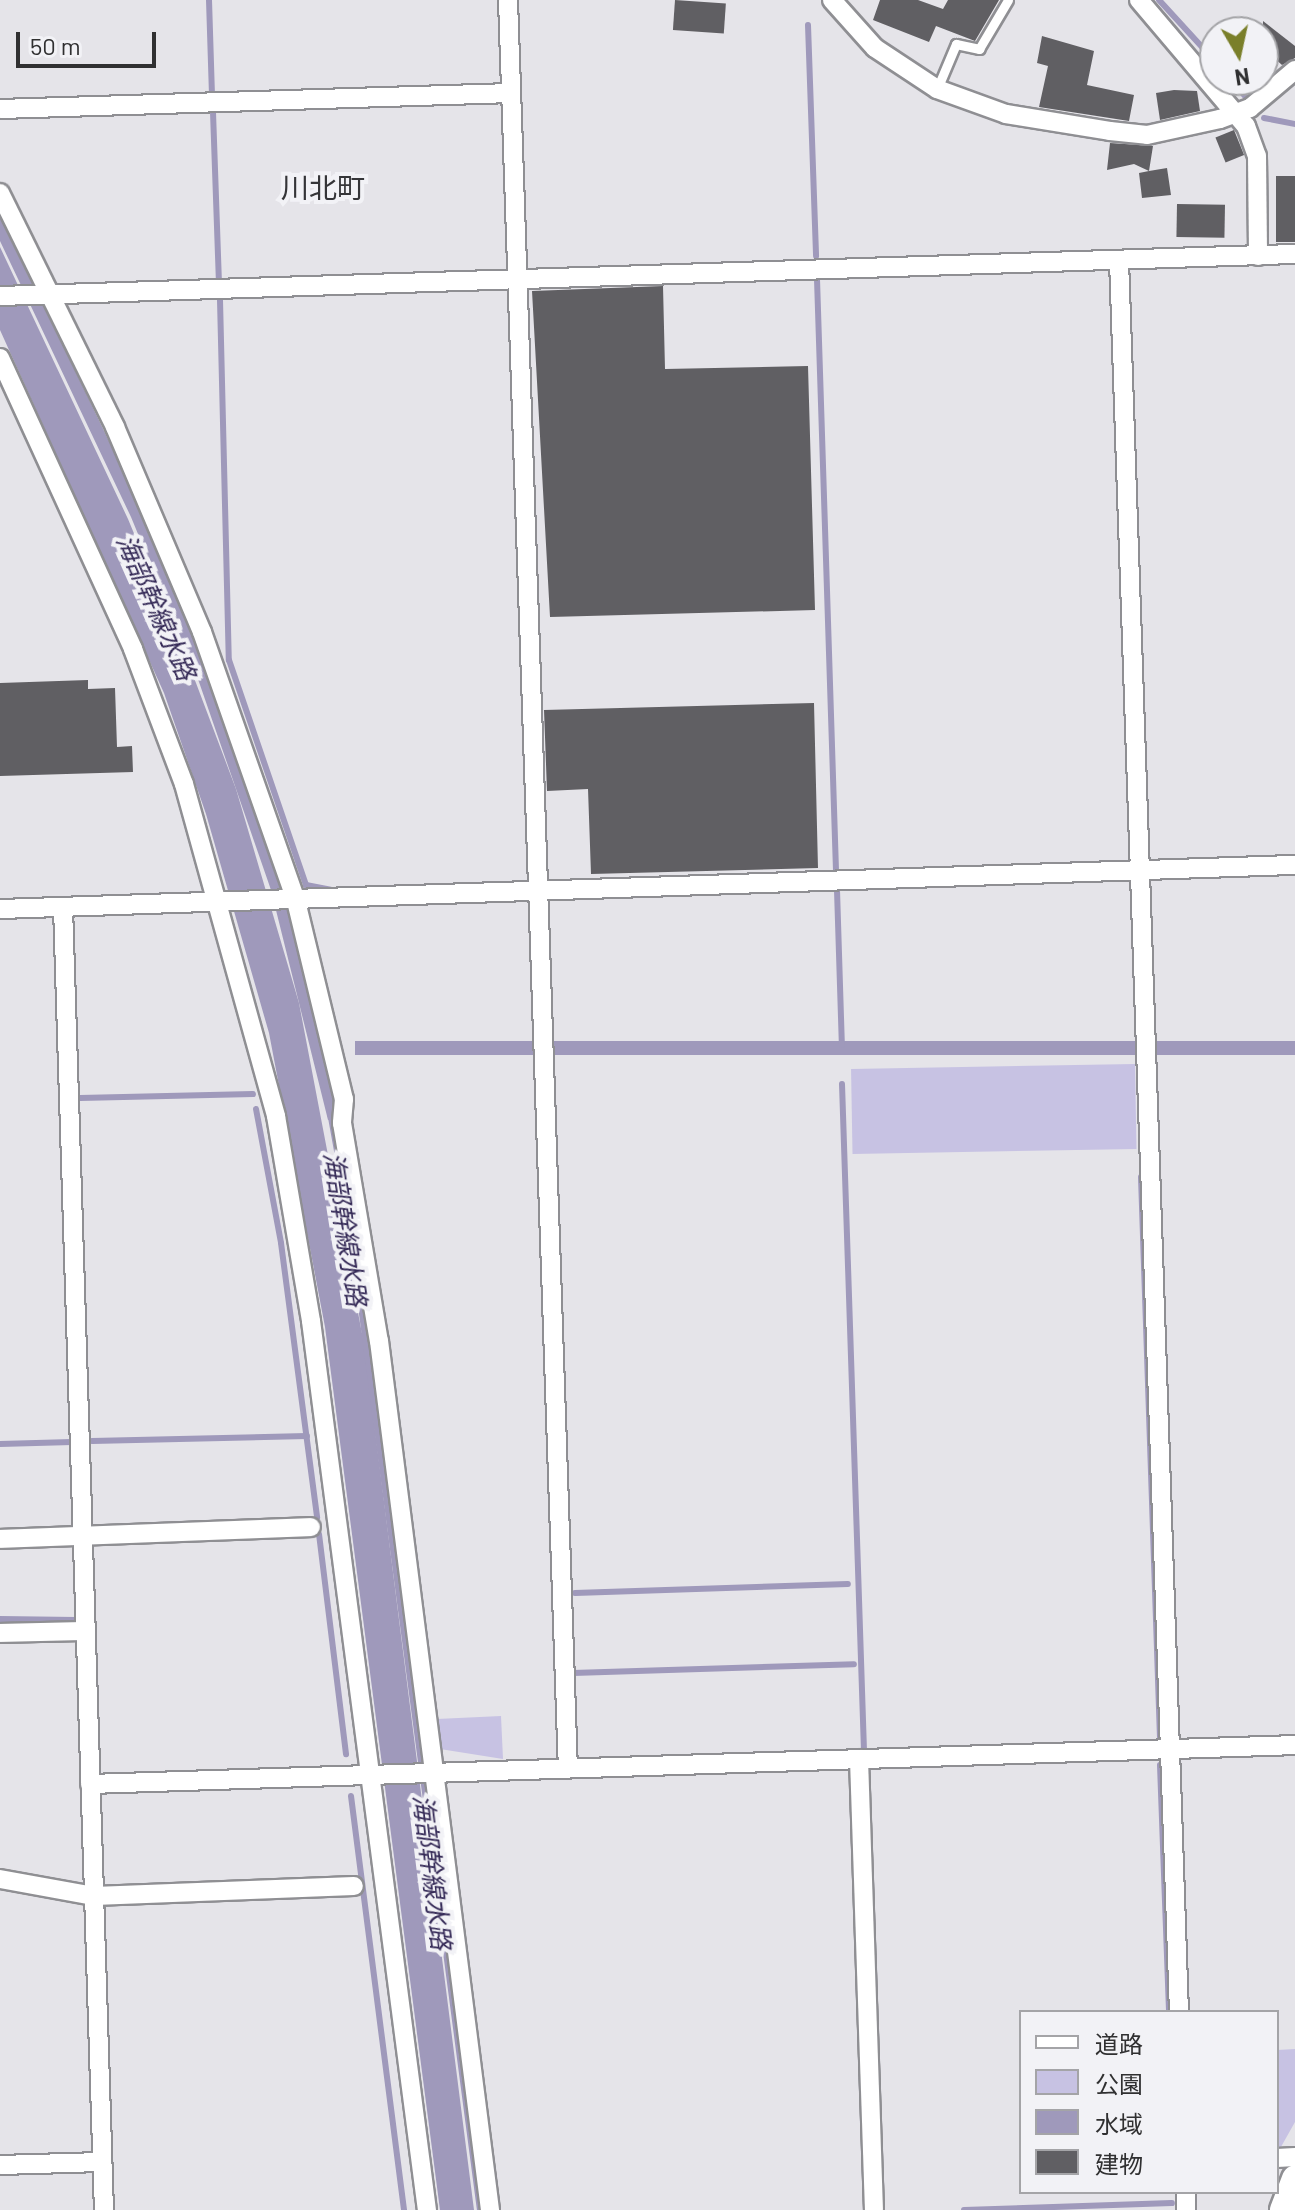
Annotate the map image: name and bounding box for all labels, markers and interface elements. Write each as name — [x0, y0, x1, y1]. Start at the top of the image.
scale bar — [20, 16, 160, 66]
north arrow — [1199, 16, 1279, 96]
text: 50 m — [30, 31, 81, 60]
text: N — [1233, 64, 1252, 92]
district label: 川北町 — [281, 170, 365, 204]
water label: 海部幹線水路 — [111, 529, 203, 685]
water label: 海部幹線水路 — [318, 1150, 374, 1308]
water label: 海部幹線水路 — [408, 1793, 458, 1951]
legend — [1019, 2010, 1279, 2194]
text: 道路 — [1095, 2029, 1143, 2058]
text: 公園 — [1095, 2069, 1143, 2098]
text: 水域 — [1095, 2109, 1143, 2138]
text: 建物 — [1095, 2149, 1143, 2178]

